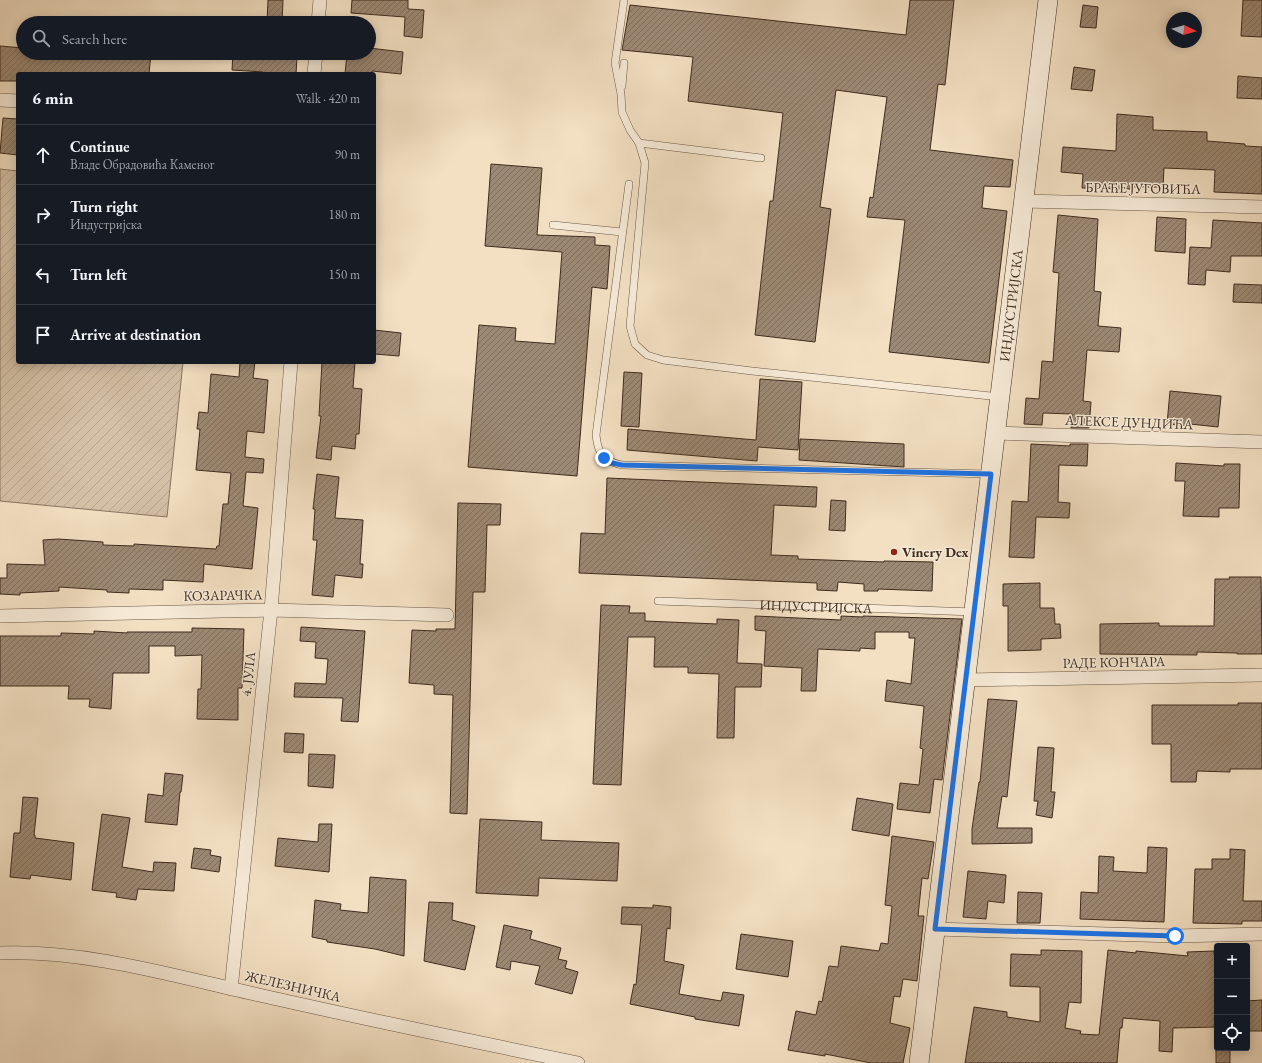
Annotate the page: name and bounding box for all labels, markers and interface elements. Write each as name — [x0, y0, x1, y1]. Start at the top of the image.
north arrow — [1166, 12, 1202, 48]
search box — [16, 16, 376, 60]
icon: search — [30, 27, 52, 49]
text: Search here — [62, 29, 127, 48]
text: 6 min — [32, 87, 73, 109]
text: Walk · 420 m — [296, 90, 360, 107]
text: Continue — [70, 137, 130, 156]
icon: ahead — [32, 144, 54, 166]
text: 90 m — [335, 146, 360, 163]
text: Владе Обрадовића Каменог — [70, 156, 214, 173]
street label: БРАЋЕ ЈУГОВИЋА — [1085, 178, 1201, 198]
text: Turn right — [70, 197, 138, 216]
icon: right — [32, 204, 54, 226]
text: 180 m — [329, 206, 360, 223]
text: Индустријска — [70, 216, 142, 233]
street label: ИНДУСТРИЈСКА — [995, 248, 1027, 363]
icon: left — [32, 264, 54, 286]
text: Turn left — [70, 265, 127, 284]
text: 150 m — [329, 266, 360, 283]
icon: arrive — [32, 324, 54, 346]
text: Arrive at destination — [70, 325, 201, 344]
street label: АЛЕКСЕ ДУНДИЋА — [1064, 411, 1194, 433]
route end — [595, 449, 613, 467]
place label: Vinery Dex — [902, 543, 969, 561]
marker: Vinery Dex — [889, 547, 899, 557]
street label: КОЗАРАЧКА — [183, 585, 263, 605]
street label: ИНДУСТРИЈСКА — [759, 596, 873, 617]
street label: 4. ЈУЛА — [237, 650, 259, 697]
street label: РАДЕ КОНЧАРА — [1062, 652, 1166, 672]
route start — [1166, 927, 1184, 945]
map controls — [1214, 943, 1250, 1051]
button: + — [1214, 943, 1250, 979]
street label: ЖЕЛЕЗНИЧКА — [242, 966, 343, 1006]
button: − — [1214, 979, 1250, 1015]
button: locate — [1214, 1015, 1250, 1051]

